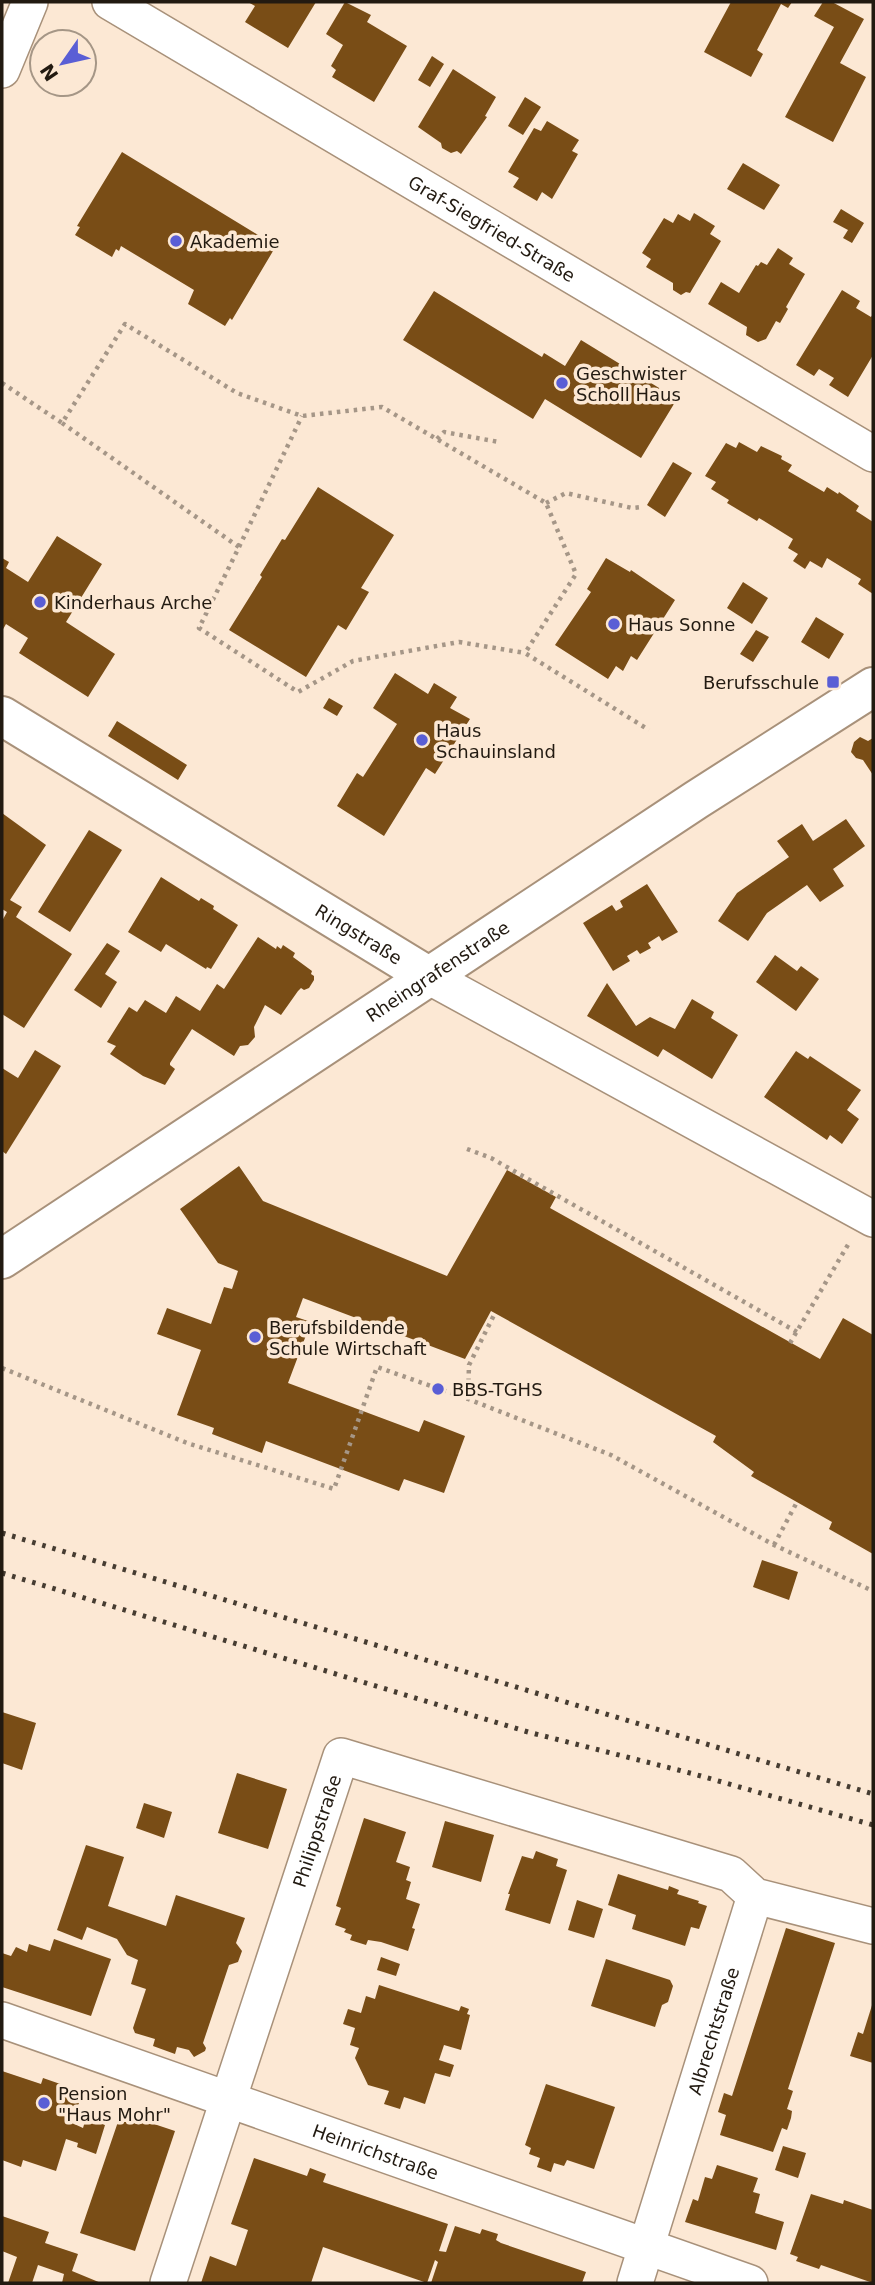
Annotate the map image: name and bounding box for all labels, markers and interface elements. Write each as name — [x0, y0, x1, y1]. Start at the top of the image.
north arrow — [28, 28, 98, 98]
text: N — [35, 60, 62, 85]
street label: Graf-Siegfried-Straße — [405, 171, 579, 286]
place label: Akademie — [190, 231, 280, 252]
marker: Akademie — [168, 233, 184, 249]
place label: Geschwister Scholl Haus — [576, 363, 687, 405]
marker: Geschwister Scholl Haus — [554, 375, 570, 391]
place label: Kinderhaus Arche — [54, 592, 212, 613]
marker: Kinderhaus Arche — [32, 594, 48, 610]
place label: Haus Sonne — [628, 614, 735, 635]
marker: Haus Sonne — [606, 616, 622, 632]
place label: Berufsschule — [703, 672, 819, 693]
marker: Berufsschule — [825, 674, 841, 690]
place label: Haus Schauinsland — [436, 720, 556, 762]
marker: Haus Schauinsland — [414, 732, 430, 748]
street label: Ringstraße — [312, 899, 406, 968]
street label: Rheingrafenstraße — [362, 916, 513, 1026]
place label: Berufsbildende Schule Wirtschaft — [269, 1317, 427, 1359]
marker: Berufsbildende Schule Wirtschaft — [247, 1329, 263, 1345]
place label: BBS-TGHS — [452, 1379, 543, 1400]
marker: BBS-TGHS — [430, 1381, 446, 1397]
street label: Philippstraße — [288, 1772, 345, 1890]
street label: Albrechtstraße — [684, 1964, 743, 2097]
place label: Pension "Haus Mohr" — [58, 2083, 171, 2125]
marker: Pension "Haus Mohr" — [36, 2095, 52, 2111]
street label: Heinrichstraße — [310, 2120, 441, 2183]

